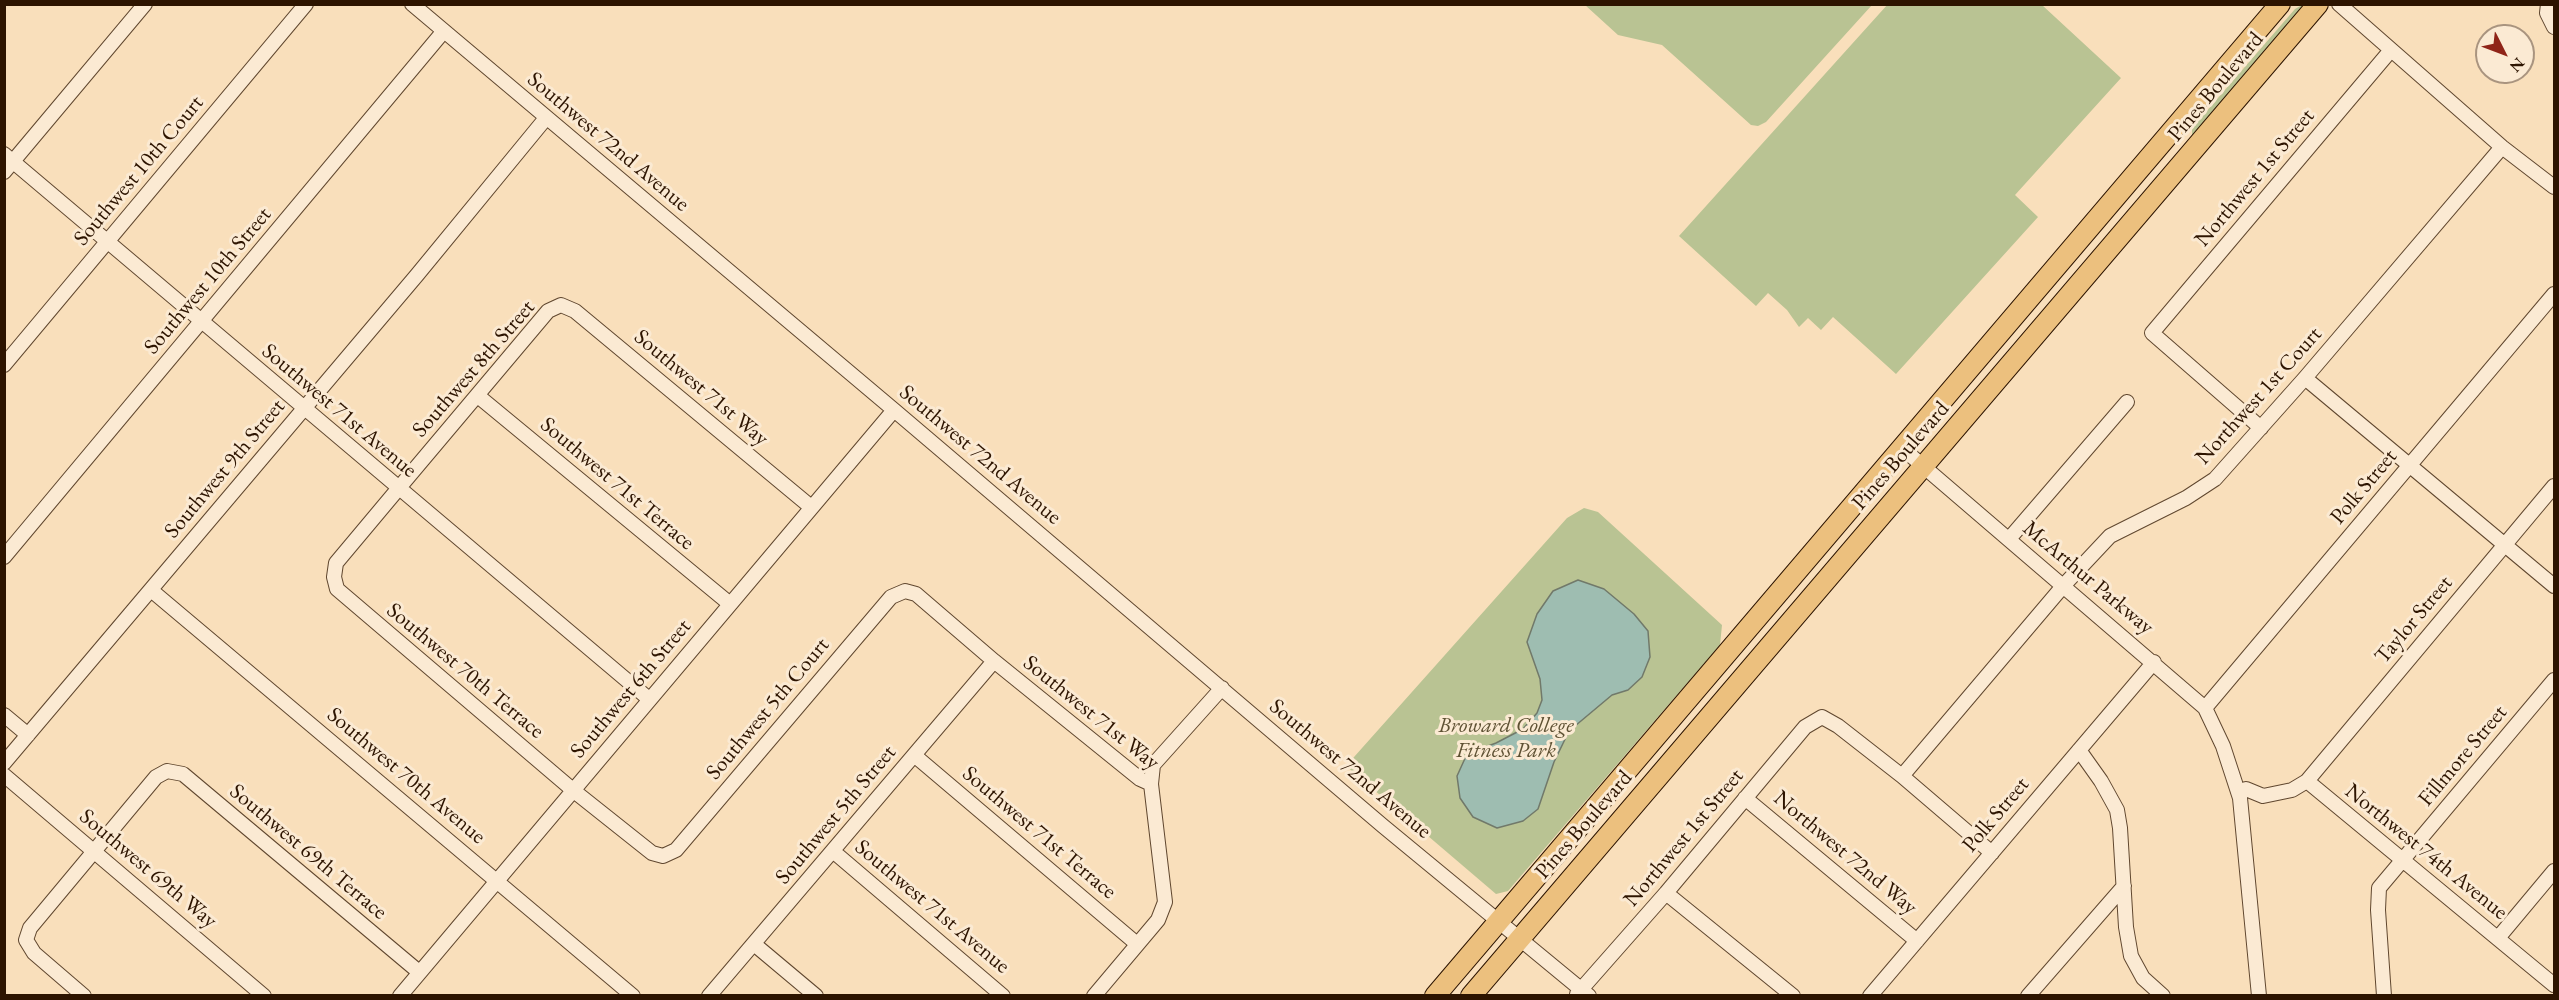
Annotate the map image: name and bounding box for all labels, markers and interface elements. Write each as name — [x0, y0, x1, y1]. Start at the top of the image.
north arrow — [2475, 24, 2535, 84]
street label: Pines Boulevard — [2162, 27, 2270, 147]
text: N — [2505, 53, 2529, 77]
street label: Southwest 72nd Avenue — [522, 67, 694, 217]
street label: Southwest 10th Court — [68, 90, 210, 252]
street label: Northwest 1st Street — [2190, 104, 2320, 252]
street label: Southwest 10th Street — [139, 202, 277, 360]
street label: Southwest 8th Street — [407, 295, 541, 443]
street label: Northwest 1st Court — [2190, 322, 2328, 470]
street label: Southwest 71st Way — [628, 324, 774, 452]
street label: Southwest 71st Avenue — [256, 338, 422, 484]
street label: Southwest 72nd Avenue — [894, 380, 1066, 530]
street label: Southwest 9th Street — [159, 394, 291, 544]
street label: Pines Boulevard — [1847, 396, 1955, 516]
street label: Southwest 71st Terrace — [535, 412, 699, 556]
street label: Polk Street — [2325, 444, 2403, 530]
street label: McArthur Parkway — [2017, 516, 2159, 640]
street label: Taylor Street — [2370, 571, 2458, 669]
street label: Southwest 70th Terrace — [381, 597, 549, 745]
street label: Southwest 6th Street — [565, 614, 697, 764]
street label: Southwest 5th Court — [701, 633, 835, 785]
street label: Southwest 71st Way — [1018, 650, 1164, 776]
street label: Southwest 72nd Avenue — [1264, 694, 1436, 844]
street label: Fillmore Street — [2413, 700, 2513, 812]
street label: Southwest 70th Avenue — [321, 702, 491, 850]
park label: Broward College Fitness Park — [1438, 713, 1574, 764]
street label: Southwest 5th Street — [770, 740, 902, 890]
street label: Southwest 71st Terrace — [957, 761, 1121, 905]
street label: Northwest 1st Street — [1619, 764, 1749, 912]
street label: Pines Boulevard — [1530, 765, 1638, 885]
street label: Polk Street — [1957, 772, 2035, 858]
street label: Southwest 69th Terrace — [224, 778, 392, 926]
street label: Northwest 74th Avenue — [2339, 778, 2513, 926]
street label: Northwest 72nd Way — [1768, 785, 1922, 921]
street label: Southwest 69th Way — [74, 804, 222, 934]
street label: Southwest 71st Avenue — [849, 834, 1015, 980]

